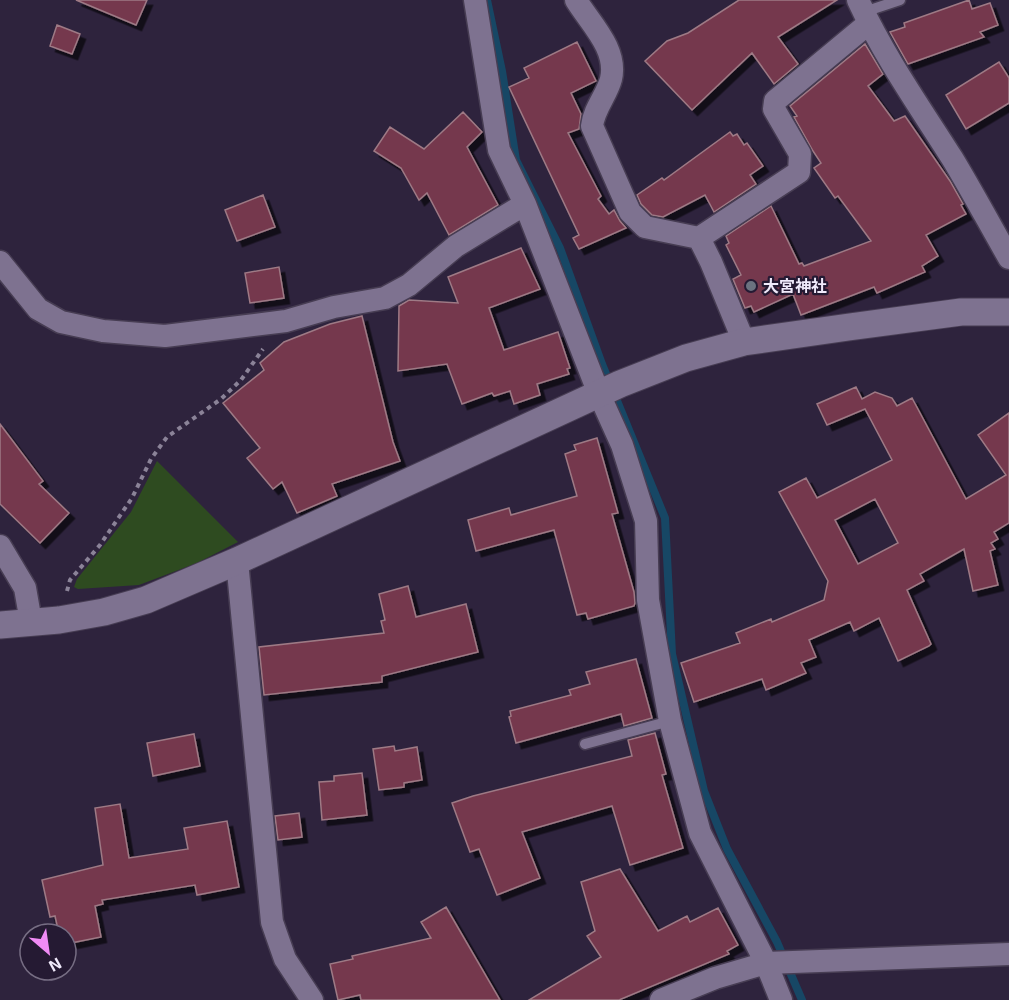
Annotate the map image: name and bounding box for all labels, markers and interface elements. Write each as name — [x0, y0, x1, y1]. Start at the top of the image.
place label: 大宮神社 — [763, 276, 827, 295]
marker: 大宮神社 — [744, 279, 758, 293]
north arrow — [18, 922, 78, 982]
text: N — [46, 954, 65, 977]

